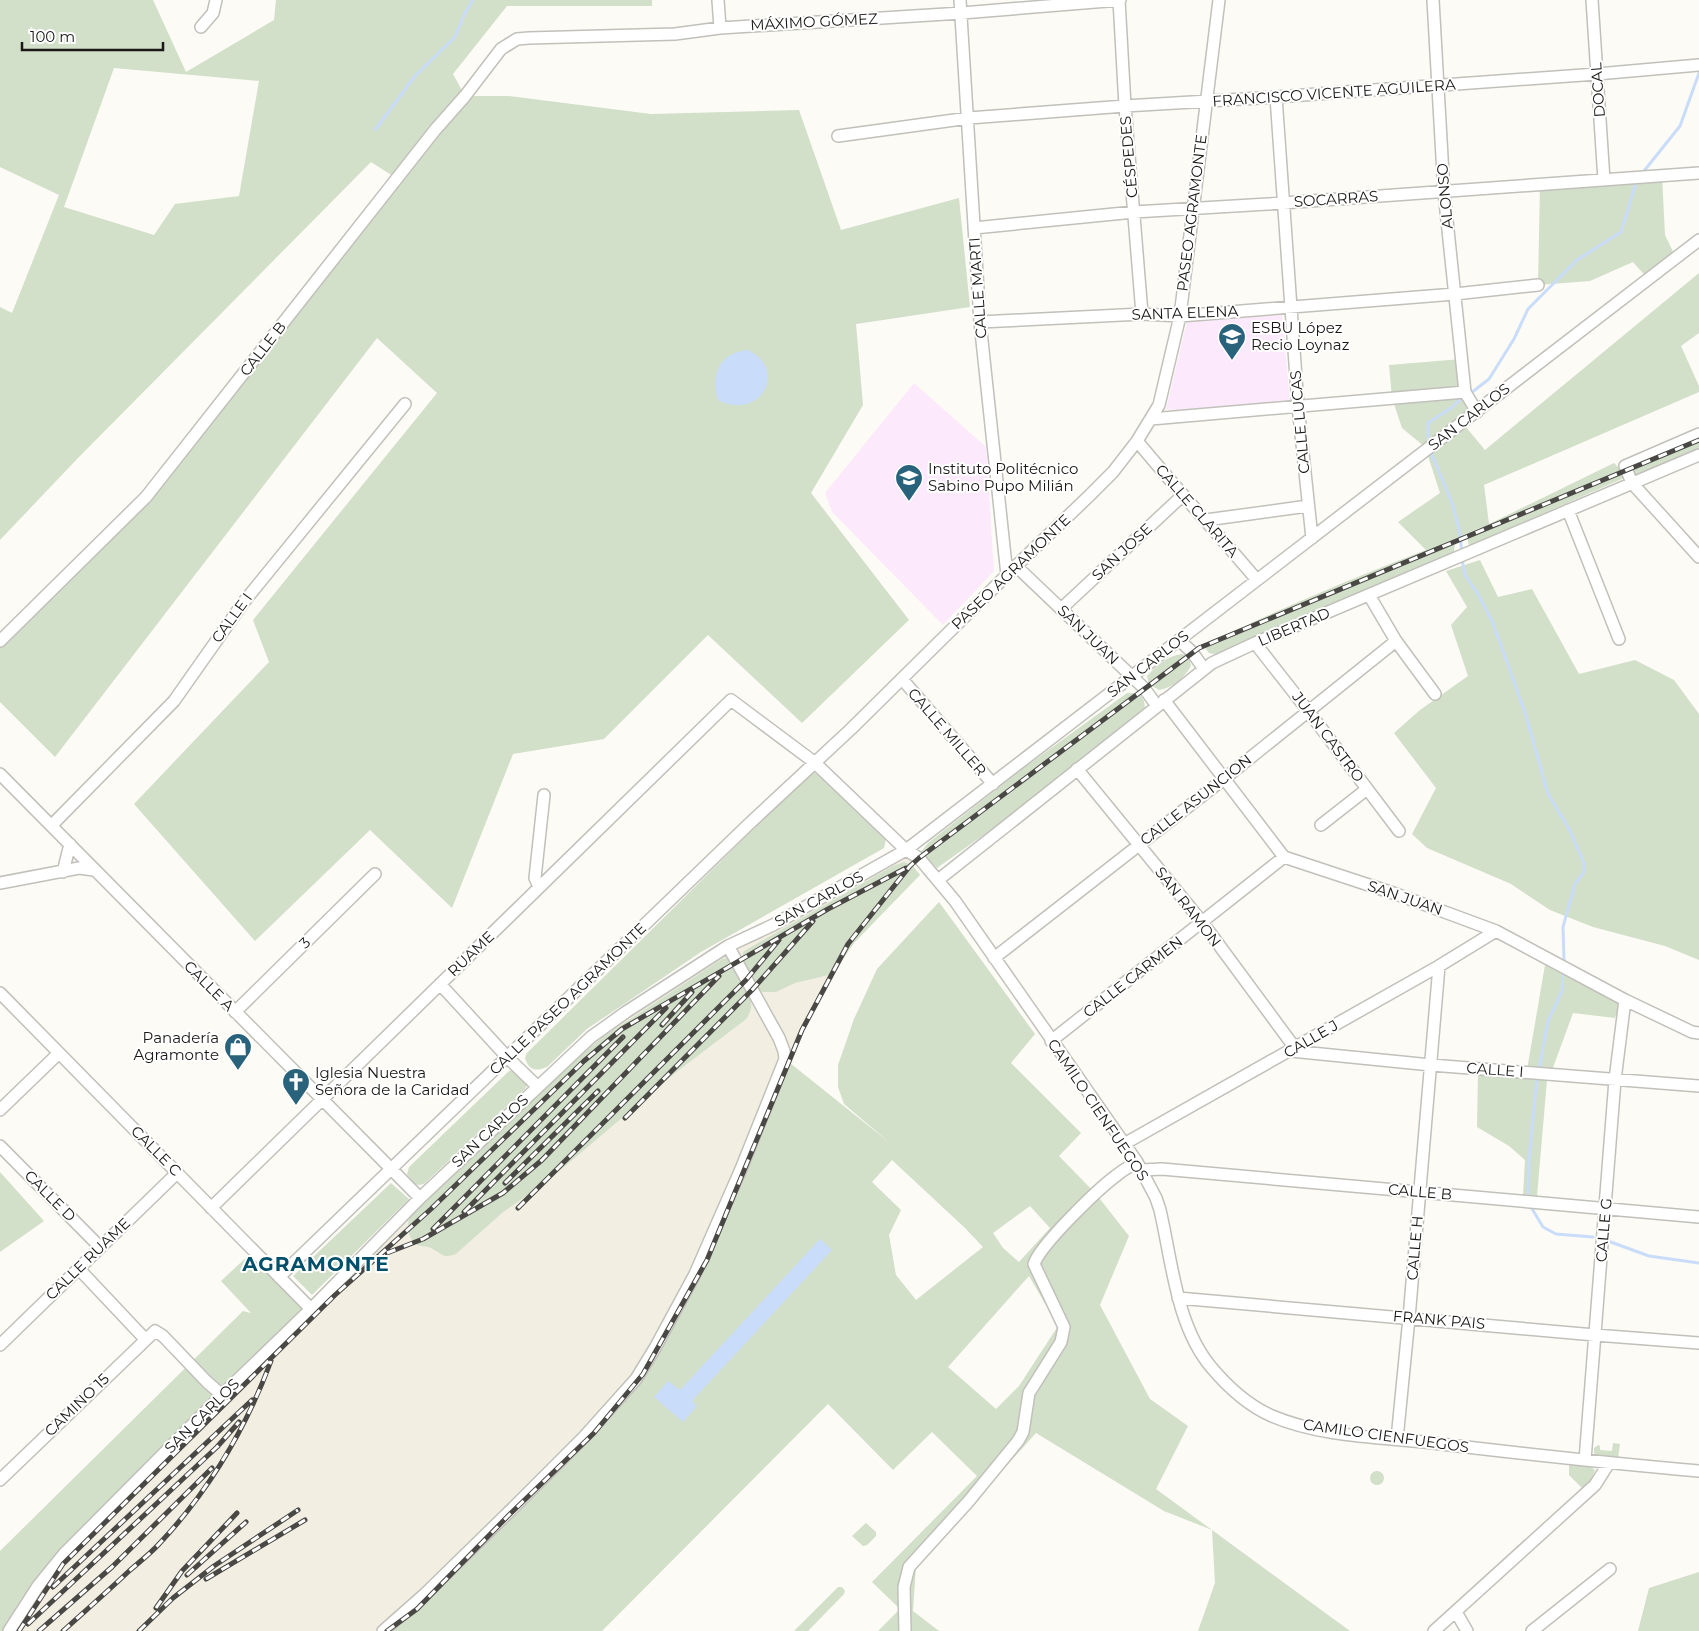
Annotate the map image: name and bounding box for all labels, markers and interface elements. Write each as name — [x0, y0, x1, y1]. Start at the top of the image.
street label: MÁXIMO GÓMEZ — [750, 9, 879, 34]
scale bar — [22, 20, 164, 52]
text: 100 m — [30, 27, 75, 46]
street label: DOCAL — [1586, 62, 1609, 118]
street label: FRANCISCO VICENTE AGUILERA — [1212, 75, 1456, 110]
street label: CÉSPEDES — [1115, 115, 1142, 199]
street label: PASEO AGRAMONTE — [1172, 133, 1211, 293]
street label: ALONSO — [1432, 162, 1457, 230]
street label: SOCARRAS — [1293, 186, 1379, 211]
street label: CALLE MARTI — [964, 237, 991, 339]
street label: SANTA ELENA — [1131, 301, 1239, 324]
street label: CALLE B — [235, 318, 290, 380]
place label: ESBU López Recio Loynaz — [1251, 318, 1350, 354]
school or university icon: ESBU López Recio Loynaz — [1217, 322, 1247, 361]
street label: CALLE LUCAS — [1286, 370, 1313, 474]
street label: SAN CARLOS — [1424, 379, 1513, 454]
place label: Instituto Politécnico Sabino Pupo Milián — [928, 459, 1078, 495]
street label: CALLE CLARITA — [1152, 460, 1243, 561]
school or university icon: Instituto Politécnico Sabino Pupo Milián — [894, 463, 924, 502]
street label: PASEO AGRAMONTE — [947, 510, 1074, 633]
street label: SAN JOSE — [1088, 519, 1156, 584]
street label: CALLE I — [207, 589, 256, 646]
street label: SAN JUAN — [1054, 601, 1123, 669]
street label: LIBERTAD — [1255, 603, 1333, 650]
street label: SAN CARLOS — [1103, 626, 1192, 701]
street label: CALLE MILLER — [904, 684, 991, 780]
street label: JUAN CASTRO — [1288, 687, 1369, 786]
street label: CALLE ASUNCION — [1136, 750, 1255, 849]
street label: SAN RAMON — [1151, 863, 1226, 951]
street label: SAN CARLOS — [771, 866, 866, 931]
street label: SAN JUAN — [1365, 876, 1445, 919]
street label: CALLE PASEO AGRAMONTE — [485, 919, 650, 1079]
street label: RUAME — [443, 927, 498, 980]
street label: CALLE CARMEN — [1079, 932, 1186, 1021]
street label: 3 — [295, 933, 314, 952]
street label: CALLE A — [180, 956, 239, 1015]
street label: CALLE J — [1280, 1015, 1342, 1062]
place label: Panadería Agramonte — [133, 1028, 219, 1064]
shop icon: Panadería Agramonte — [223, 1032, 253, 1071]
street label: CAMILO CIENFUEGOS — [1044, 1035, 1153, 1184]
street label: CALLE I — [1466, 1058, 1524, 1081]
place label: Iglesia Nuestra Señora de la Caridad — [315, 1063, 469, 1099]
church icon: Iglesia Nuestra Señora de la Caridad — [281, 1067, 311, 1106]
street label: SAN CARLOS — [447, 1090, 532, 1171]
street label: CALLE C — [127, 1122, 186, 1180]
street label: CALLE D — [21, 1166, 80, 1225]
street label: CALLE B — [1387, 1179, 1453, 1204]
street label: CALLE G — [1591, 1197, 1616, 1263]
street label: CALLE RUAME — [41, 1213, 134, 1304]
street label: CALLE H — [1402, 1215, 1427, 1281]
district label: AGRAMONTE — [241, 1252, 390, 1276]
street label: FRANK PAIS — [1392, 1306, 1486, 1333]
street label: CAMINO 15 — [40, 1369, 113, 1440]
street label: SAN CARLOS — [160, 1374, 243, 1457]
street label: CAMILO CIENFUEGOS — [1302, 1414, 1470, 1457]

